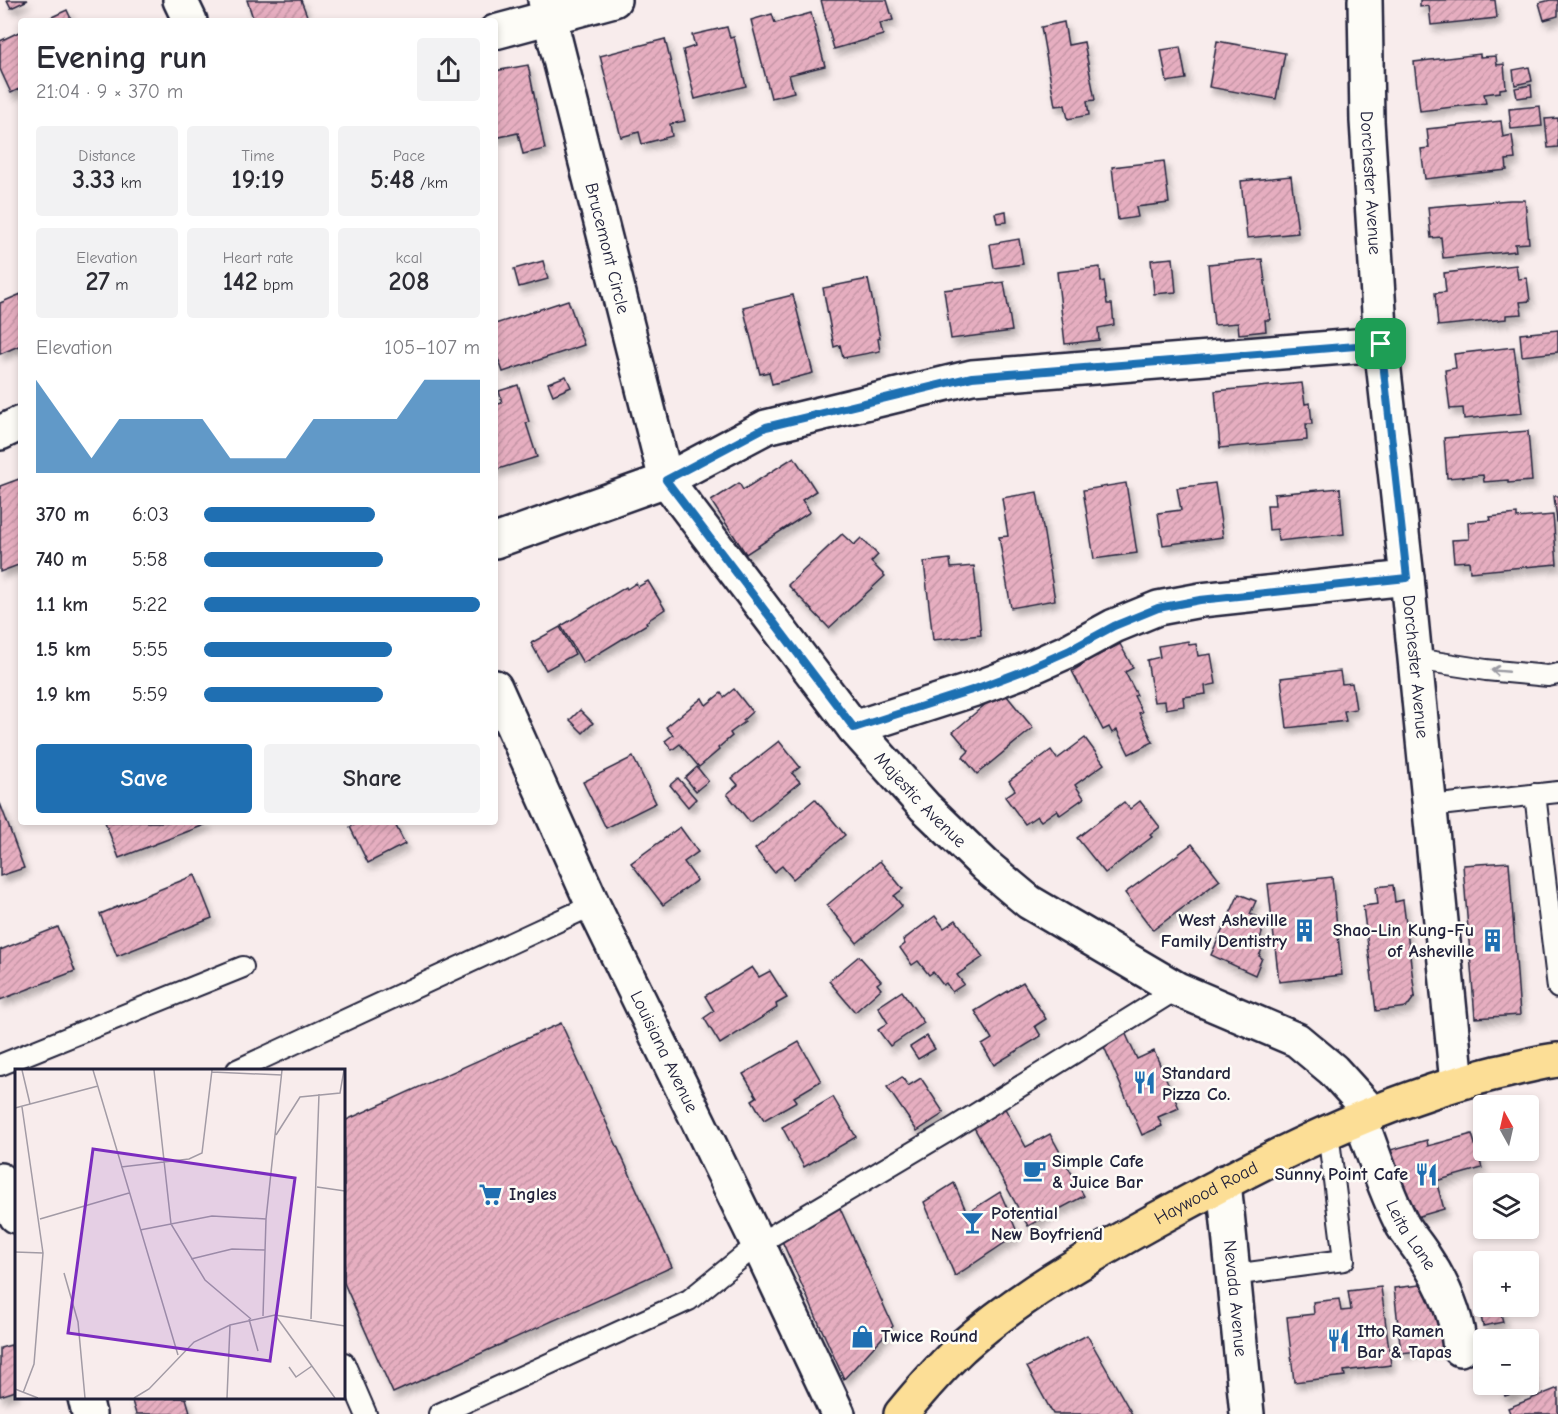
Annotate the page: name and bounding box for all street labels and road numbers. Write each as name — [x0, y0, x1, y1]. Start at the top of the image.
street label: Dorchester Avenue — [1356, 111, 1386, 255]
street label: Brucemont Circle — [581, 181, 634, 316]
street label: Dorchester Avenue — [1398, 594, 1433, 739]
street label: Majestic Avenue — [870, 748, 971, 852]
street label: Louisiana Avenue — [626, 987, 703, 1116]
street label: Haywood Road — [1151, 1157, 1261, 1229]
street label: Leita Lane — [1382, 1197, 1441, 1274]
street label: Nevada Avenue — [1219, 1239, 1252, 1358]

